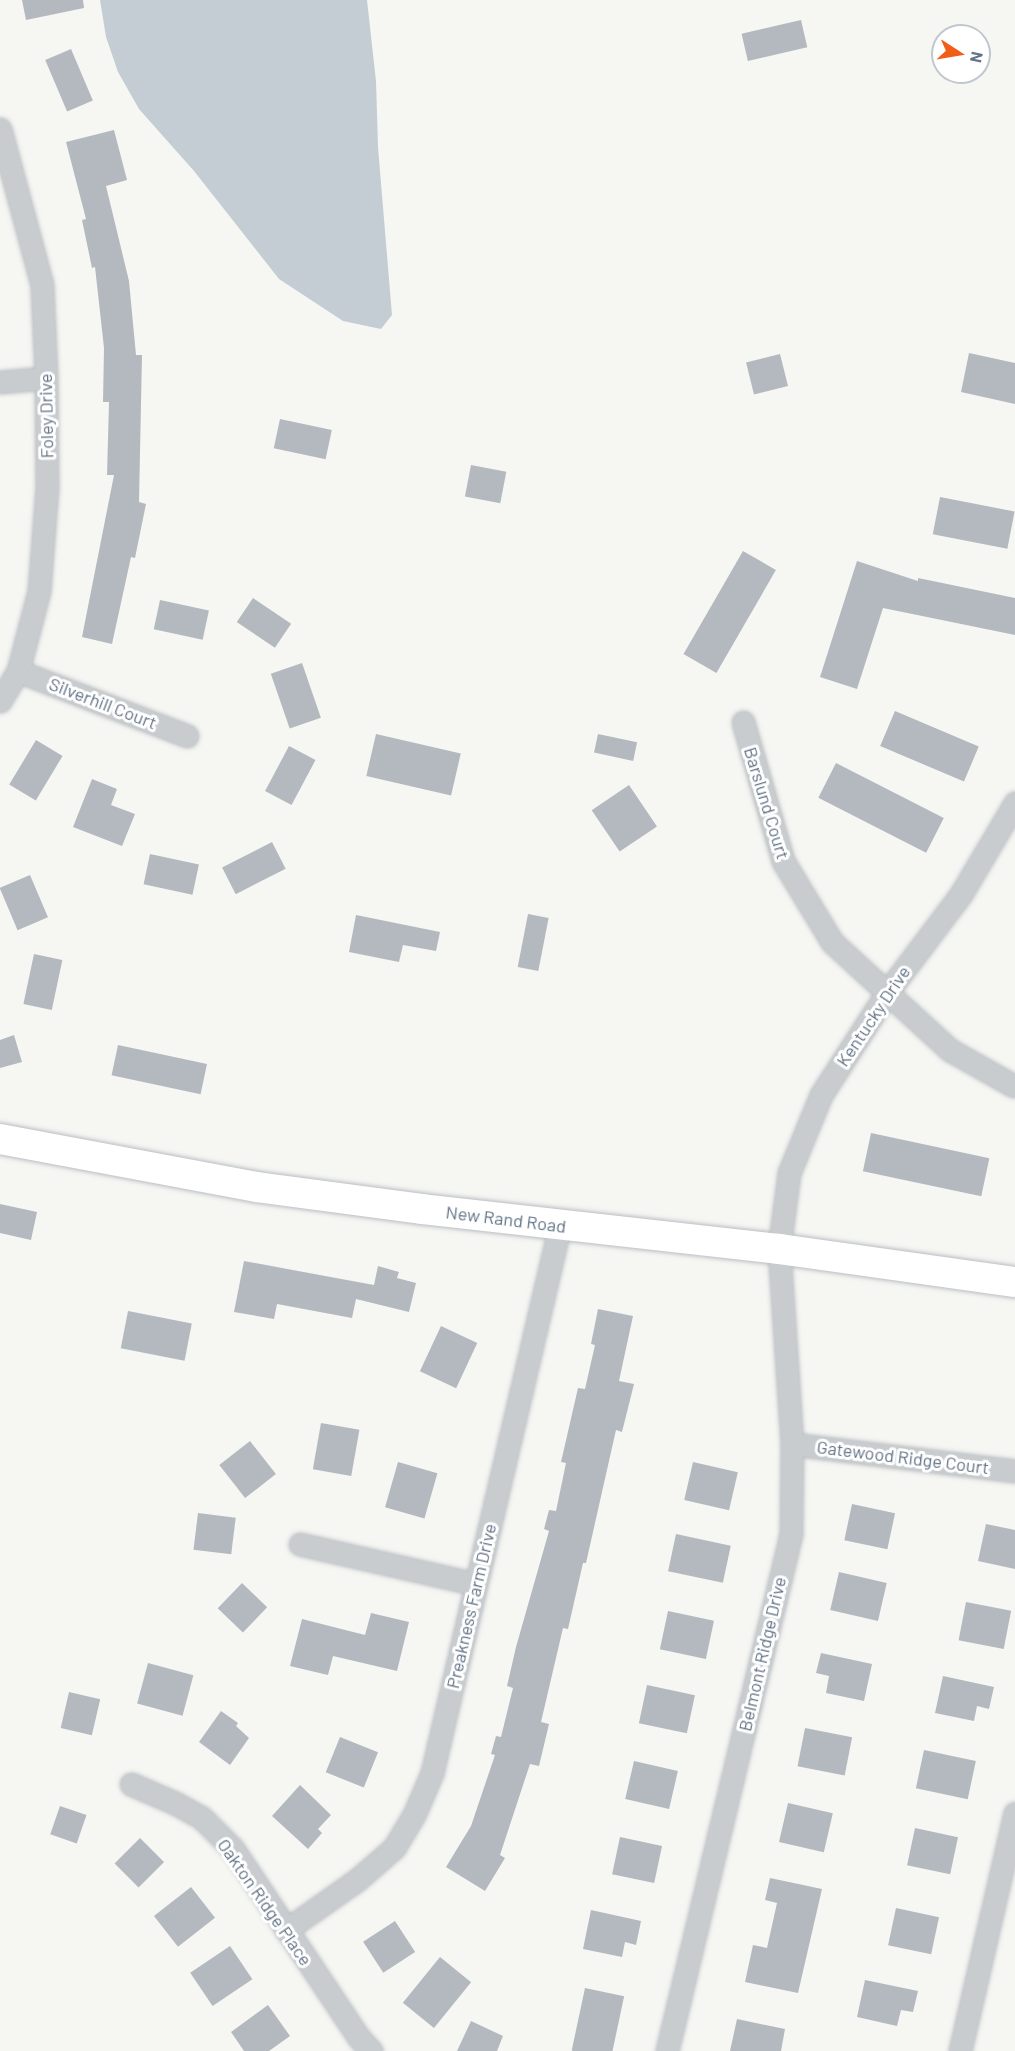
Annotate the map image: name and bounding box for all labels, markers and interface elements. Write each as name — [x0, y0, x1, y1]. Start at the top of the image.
north arrow — [931, 24, 991, 84]
text: N — [967, 50, 988, 65]
street label: Foley Drive — [34, 373, 58, 459]
street label: Silverhill Court — [46, 673, 160, 733]
street label: Barslund Court — [740, 744, 794, 862]
street label: Kentucky Drive — [831, 962, 915, 1070]
street label: New Rand Road — [445, 1201, 567, 1237]
street label: Gatewood Ridge Court — [816, 1436, 990, 1478]
street label: Preakness Farm Drive — [442, 1521, 500, 1691]
street label: Belmont Ridge Drive — [734, 1575, 790, 1733]
street label: Oakton Ridge Place — [213, 1834, 317, 1970]

